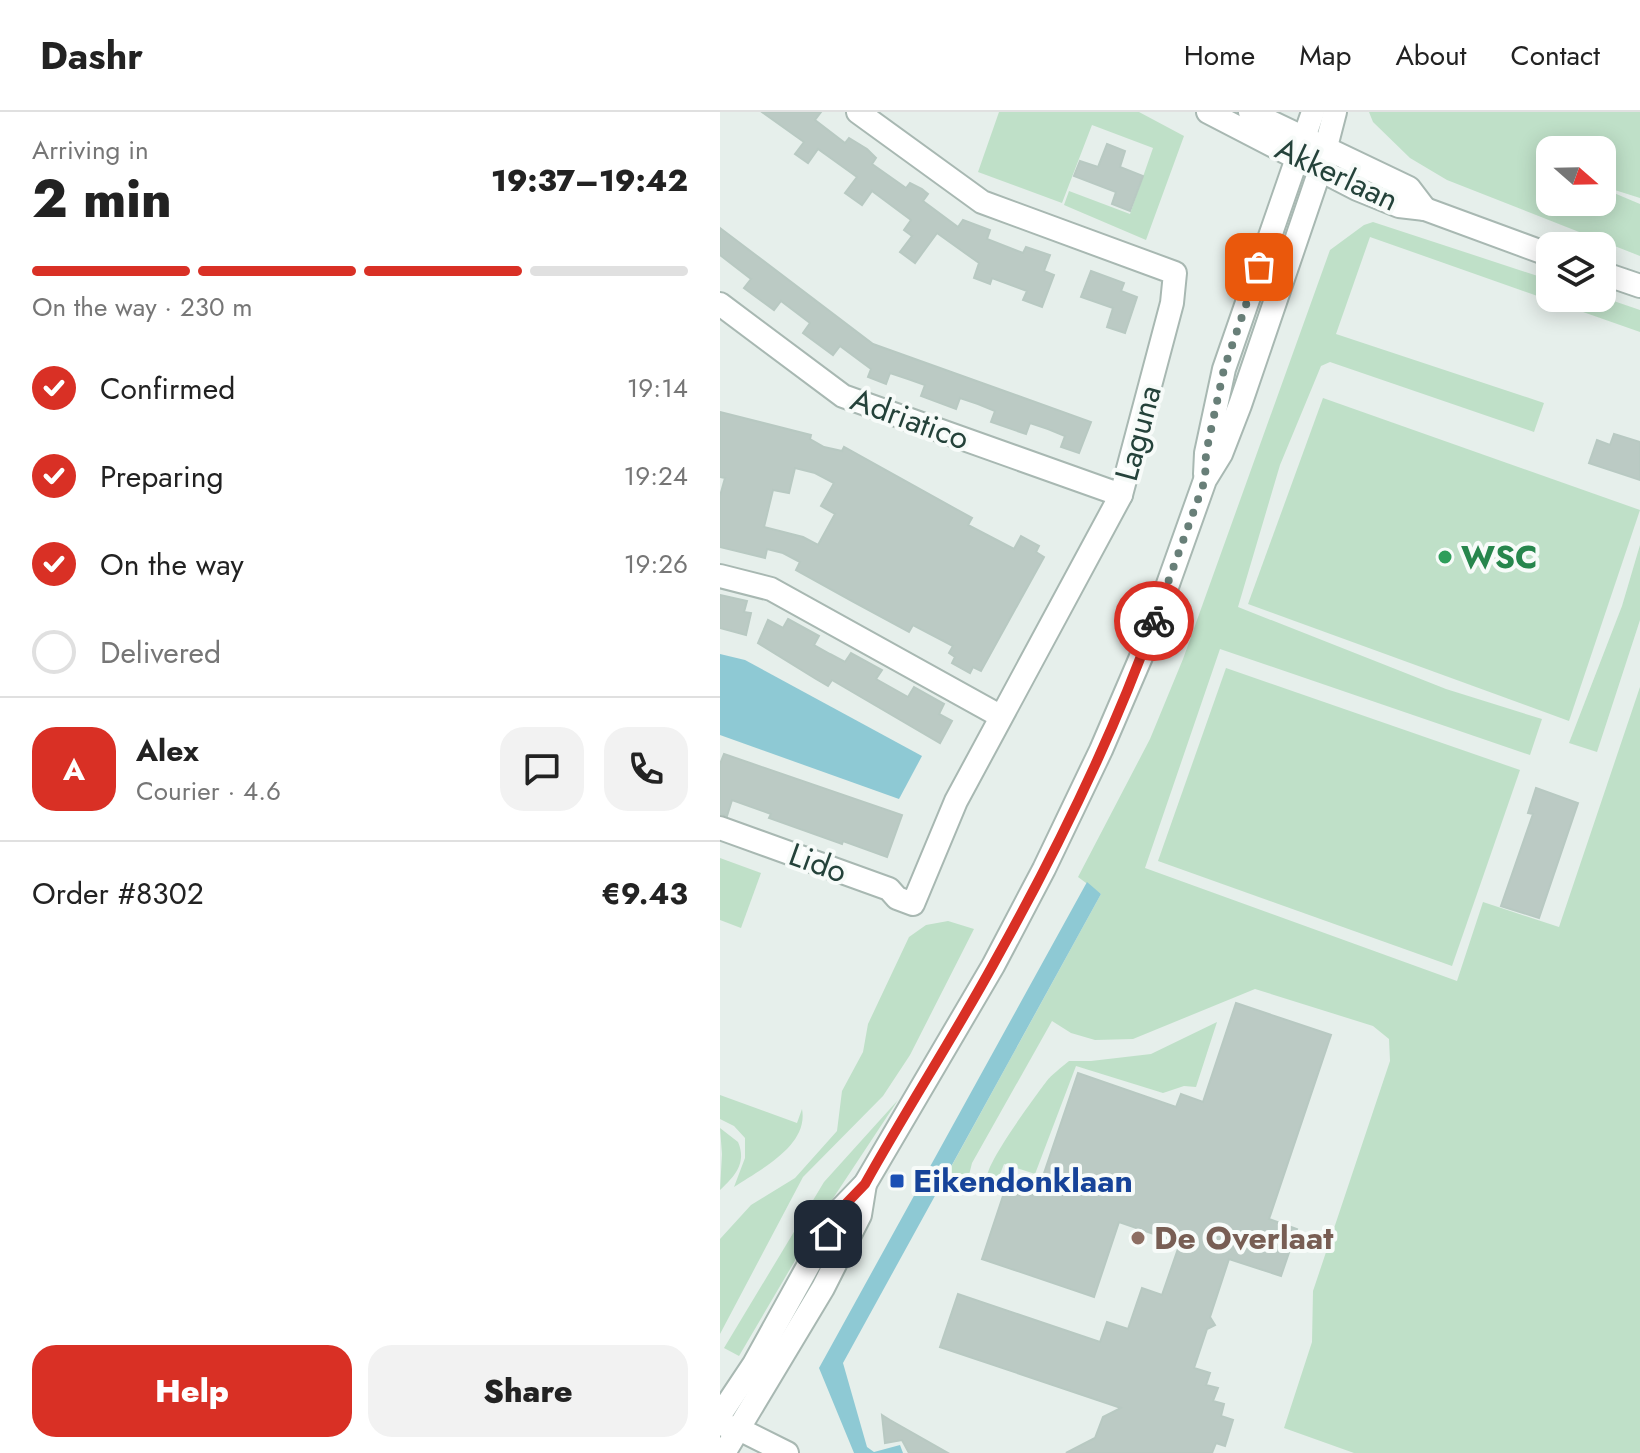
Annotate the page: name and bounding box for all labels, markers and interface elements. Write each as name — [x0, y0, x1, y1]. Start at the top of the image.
text: Dashr — [40, 28, 143, 83]
text: Home — [1184, 35, 1255, 76]
text: Map — [1299, 35, 1351, 76]
text: About — [1395, 35, 1467, 76]
text: Contact — [1511, 35, 1600, 76]
street label: Akkerlaan — [1268, 125, 1406, 223]
text: Arriving in — [32, 131, 149, 169]
north arrow — [1536, 136, 1616, 216]
map controls — [1536, 136, 1616, 312]
text: 19:37–19:42 — [491, 159, 688, 202]
text: 2 min — [32, 161, 172, 237]
button: layers — [1536, 232, 1616, 312]
pin — [1225, 233, 1293, 301]
icon: bag — [1237, 245, 1281, 289]
text: On the way · 230 m — [32, 288, 253, 326]
icon: check — [32, 366, 76, 410]
text: Confirmed — [100, 367, 235, 410]
text: 19:14 — [627, 369, 688, 407]
street label: Adriatico — [844, 376, 976, 462]
street label: Laguna — [1103, 380, 1173, 486]
icon: check — [32, 454, 76, 498]
text: Preparing — [100, 455, 224, 498]
text: 19:24 — [624, 457, 688, 495]
place label: WSC — [1461, 534, 1538, 580]
icon: check — [32, 542, 76, 586]
text: On the way — [100, 543, 244, 586]
text: 19:26 — [624, 545, 688, 583]
marker: WSC — [1436, 548, 1454, 566]
courier — [1114, 581, 1194, 661]
icon: bike — [1132, 599, 1176, 643]
text: Delivered — [100, 631, 221, 674]
button: chat — [500, 727, 584, 811]
button: phone — [604, 727, 688, 811]
text: Alex — [136, 729, 199, 772]
text: A — [63, 748, 85, 791]
text: Courier · 4.6 — [136, 772, 281, 810]
street label: Lido — [783, 831, 853, 895]
text: Order #8302 — [32, 872, 204, 915]
text: €9.43 — [601, 872, 688, 915]
place label: Eikendonklaan — [913, 1158, 1133, 1204]
marker: Eikendonklaan — [888, 1172, 906, 1190]
pin — [794, 1200, 862, 1268]
icon: home — [806, 1212, 850, 1256]
place label: De Overlaat — [1154, 1215, 1334, 1261]
marker: De Overlaat — [1129, 1229, 1147, 1247]
button: Help — [32, 1345, 352, 1437]
button: Share — [368, 1345, 688, 1437]

